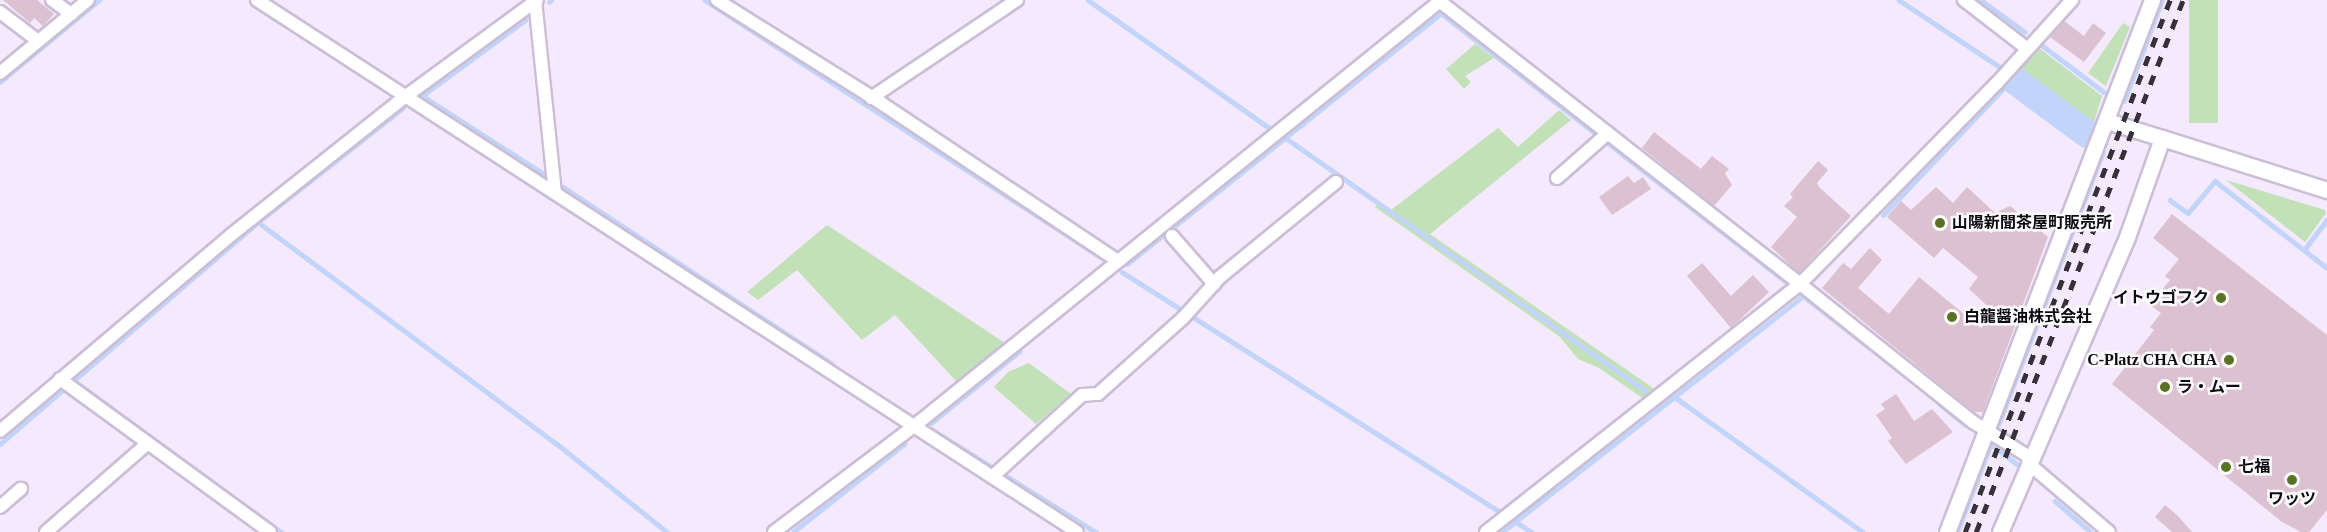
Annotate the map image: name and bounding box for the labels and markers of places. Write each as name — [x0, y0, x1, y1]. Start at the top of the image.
place label: 山陽新聞茶屋町販売所 — [1952, 213, 2112, 233]
marker: 山陽新聞茶屋町販売所 — [1933, 216, 1947, 230]
place label: イトウゴフク — [2113, 288, 2209, 308]
marker: イトウゴフク — [2214, 291, 2228, 305]
place label: 白龍醤油株式会社 — [1964, 307, 2092, 327]
marker: 白龍醤油株式会社 — [1945, 310, 1959, 324]
place label: C-Platz CHA CHA — [2086, 350, 2217, 370]
marker: C-Platz CHA CHA — [2222, 353, 2236, 367]
place label: ラ・ムー — [2177, 377, 2241, 397]
marker: ラ・ムー — [2158, 380, 2172, 394]
place label: 七福 — [2238, 457, 2270, 477]
marker: 七福 — [2219, 460, 2233, 474]
marker: ワッツ — [2285, 473, 2299, 487]
place label: ワッツ — [2268, 489, 2316, 509]

